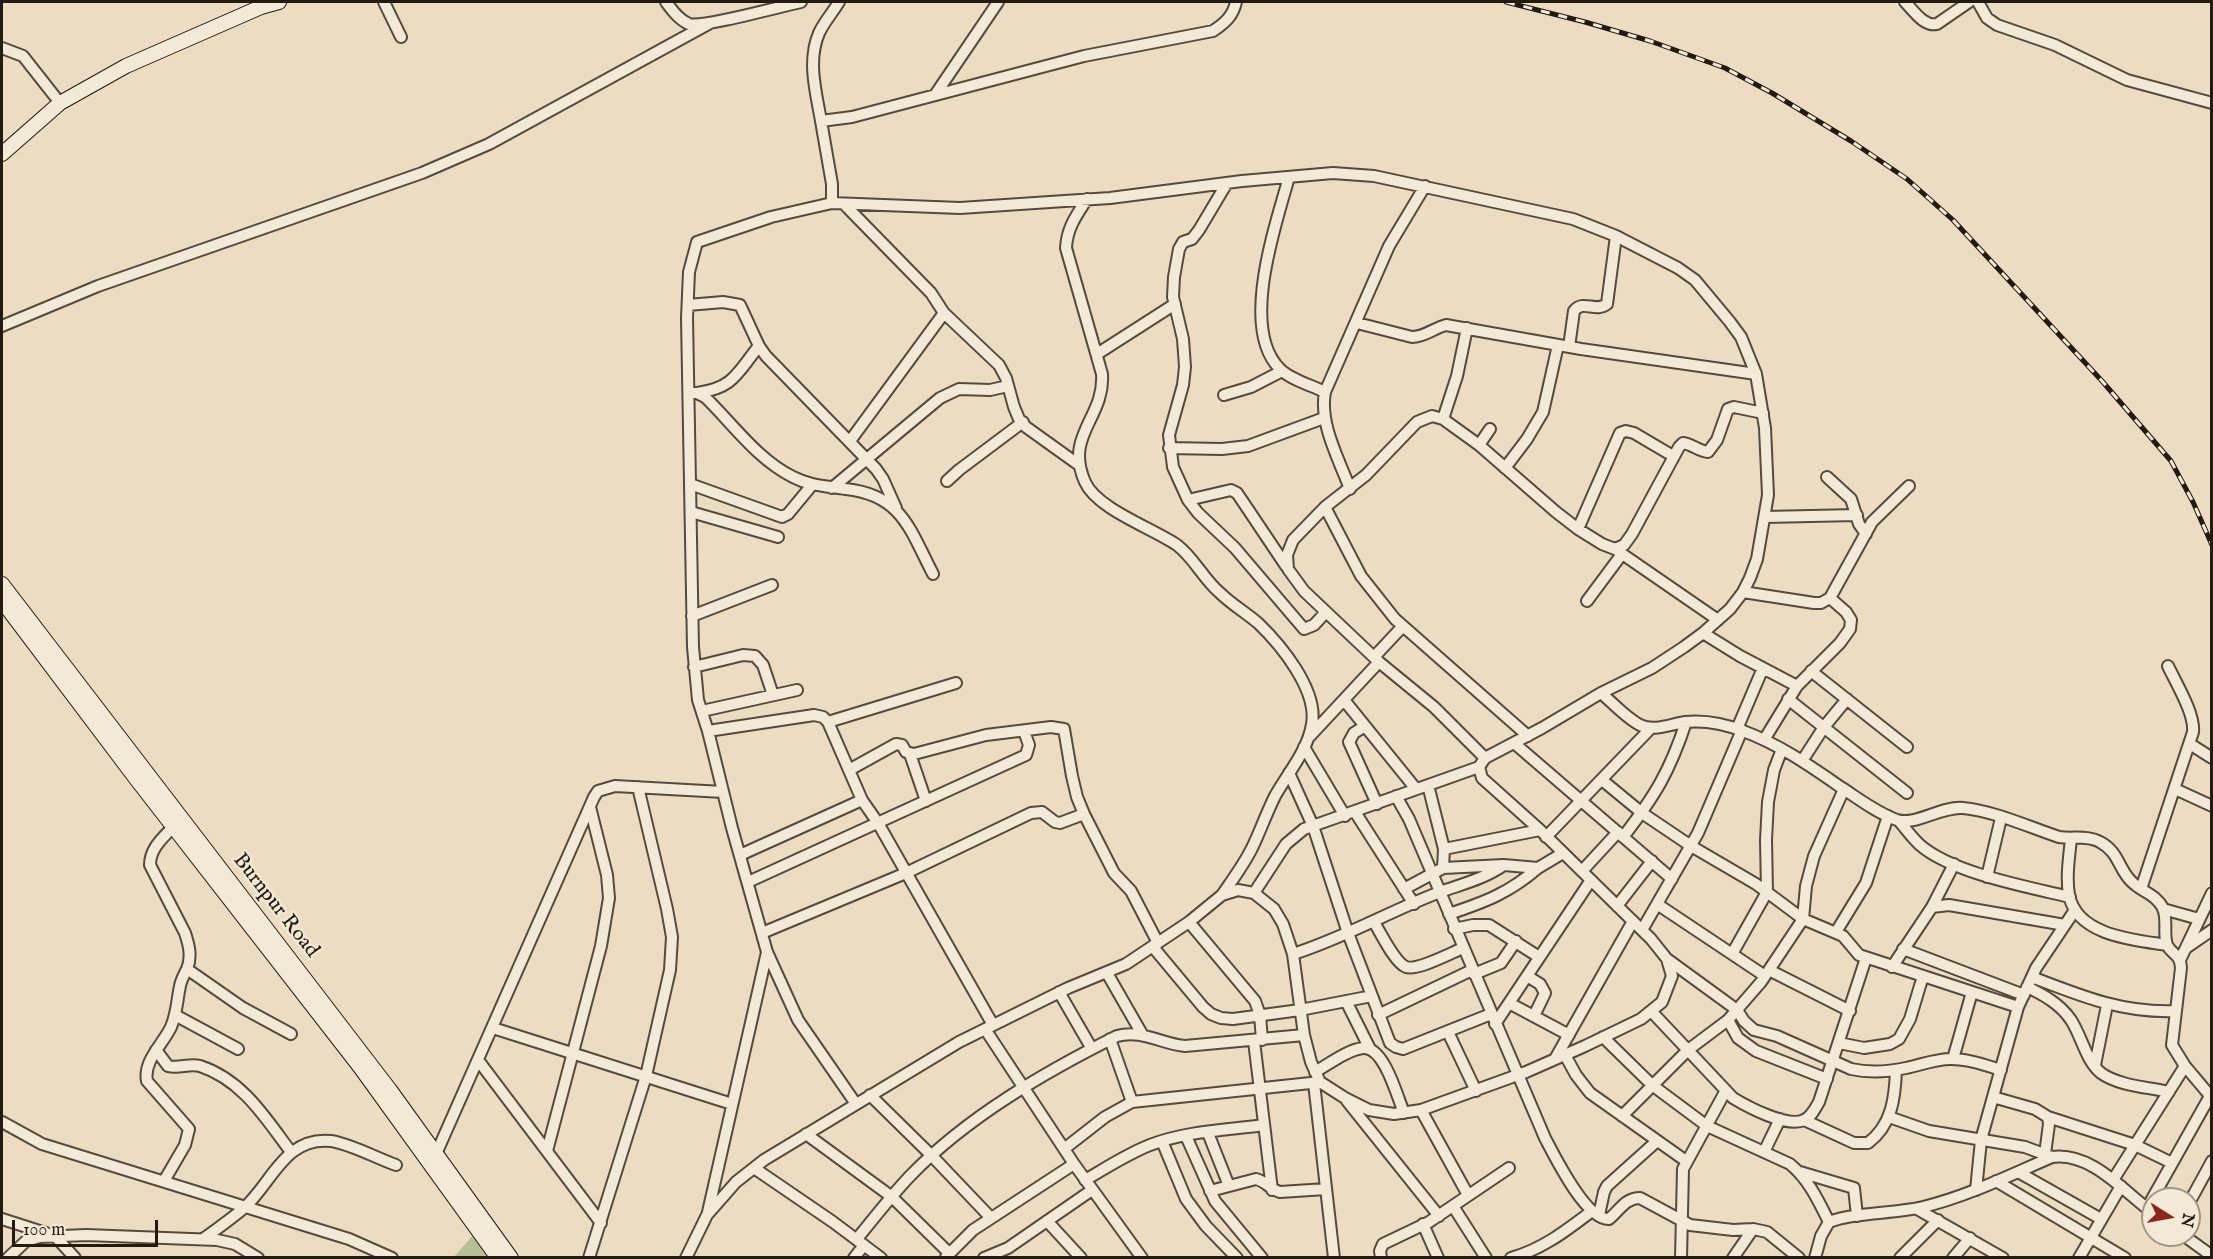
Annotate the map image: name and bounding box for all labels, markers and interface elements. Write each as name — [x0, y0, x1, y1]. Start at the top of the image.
street label: Burnpur Road — [226, 849, 324, 963]
north arrow — [2141, 1187, 2201, 1247]
scale bar — [15, 1208, 160, 1246]
text: N — [2176, 1211, 2198, 1229]
text: 100 m — [23, 1219, 65, 1242]

